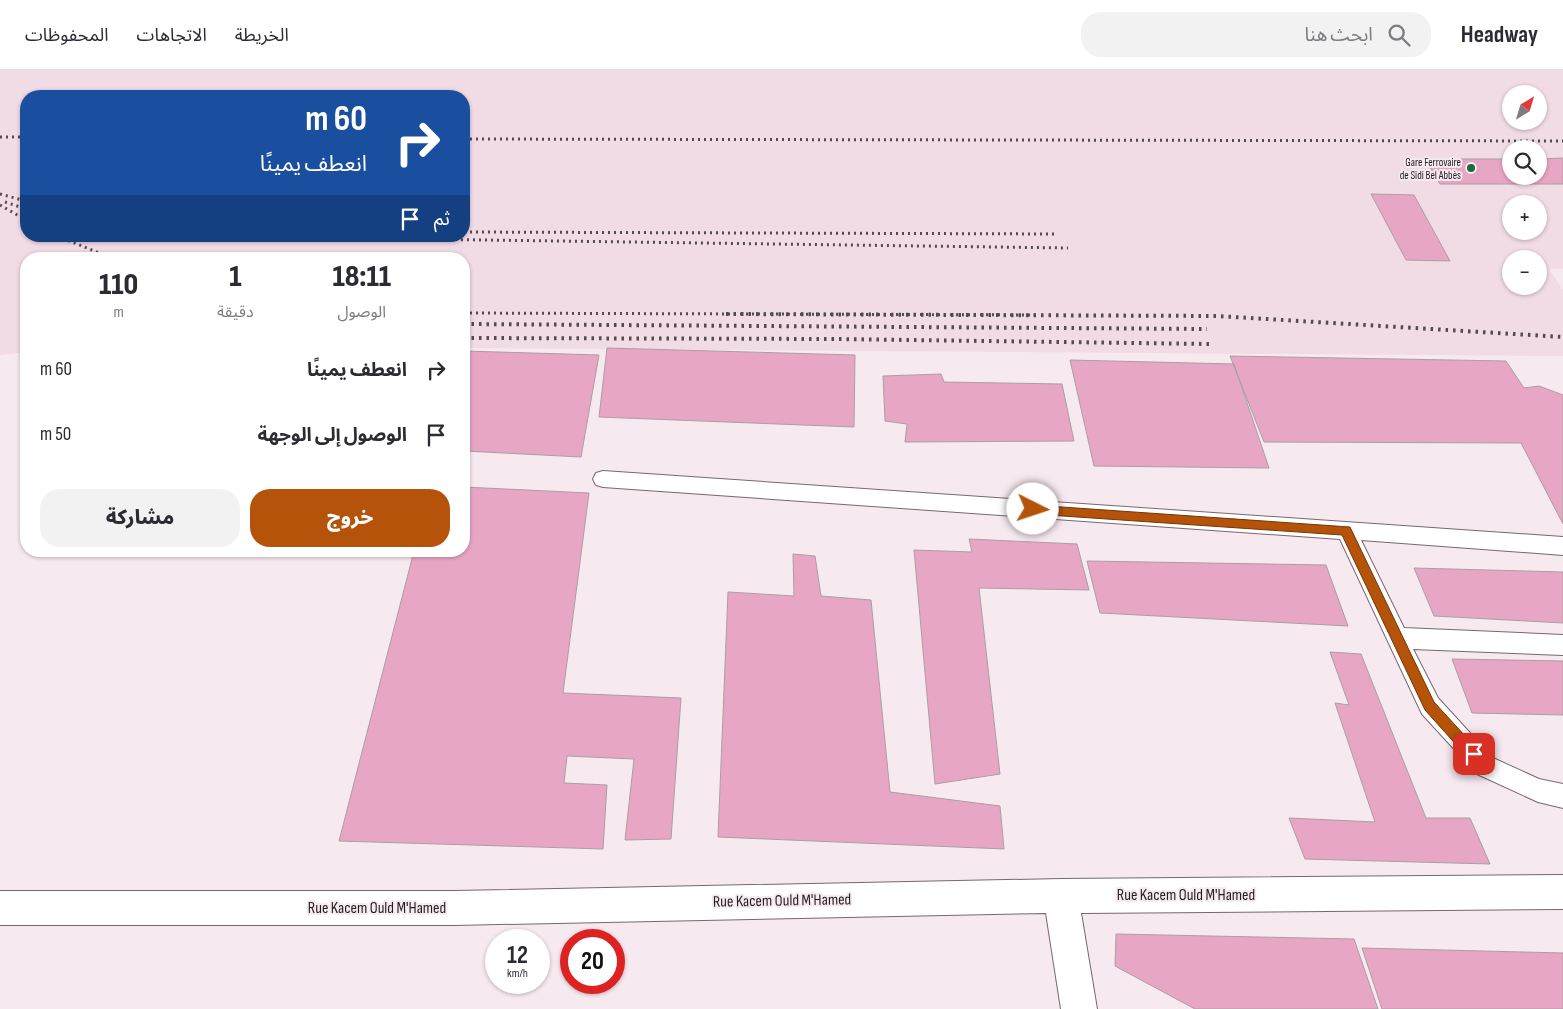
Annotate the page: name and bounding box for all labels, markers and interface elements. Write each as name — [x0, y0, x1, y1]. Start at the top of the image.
search box — [1081, 12, 1431, 57]
text: Headway — [1461, 20, 1538, 49]
icon: search — [1385, 21, 1413, 49]
text: ابحث هنا — [1304, 24, 1373, 47]
text: المحفوظات — [25, 25, 109, 46]
text: الاتجاهات — [137, 25, 207, 46]
text: الخريطة — [235, 25, 289, 46]
north arrow — [1502, 85, 1548, 130]
map controls — [1502, 85, 1547, 295]
text: 60 m — [305, 98, 367, 141]
icon: right — [385, 110, 450, 175]
button: search — [1502, 140, 1547, 185]
text: انعطف يمينًا — [260, 151, 367, 178]
place label: Gare Ferrovaire de Sidi Bel Abbès — [1400, 156, 1461, 182]
marker: Gare Ferrovaire de Sidi Bel Abbès — [1465, 162, 1477, 174]
button: + — [1502, 195, 1547, 240]
icon: arrive — [396, 205, 424, 233]
text: ثم — [434, 208, 450, 231]
button: − — [1502, 250, 1547, 295]
text: 1 — [229, 259, 241, 295]
text: 18:11 — [332, 259, 391, 295]
text: 110 — [99, 267, 138, 303]
text: m — [113, 303, 124, 322]
text: دقيقة — [217, 303, 254, 322]
text: الوصول — [337, 303, 386, 322]
icon: right — [422, 356, 450, 384]
text: 60 m — [40, 358, 72, 381]
text: انعطف يمينًا — [307, 359, 407, 382]
icon: arrive — [422, 421, 450, 449]
text: 50 m — [40, 423, 71, 446]
text: الوصول إلى الوجهة — [258, 424, 407, 447]
position arrow — [1006, 482, 1058, 534]
button: مشاركة — [40, 489, 240, 547]
button: خروج — [250, 489, 450, 547]
pin — [1453, 733, 1495, 775]
icon: arrive — [1460, 740, 1488, 768]
street label: Rue Kacem Ould M'Hamed — [1117, 886, 1255, 905]
street label: Rue Kacem Ould M'Hamed — [713, 890, 851, 912]
street label: Rue Kacem Ould M'Hamed — [308, 899, 446, 918]
speed limit sign: 20 — [560, 929, 625, 994]
text: 12 — [507, 940, 528, 971]
text: km/h — [507, 966, 528, 981]

